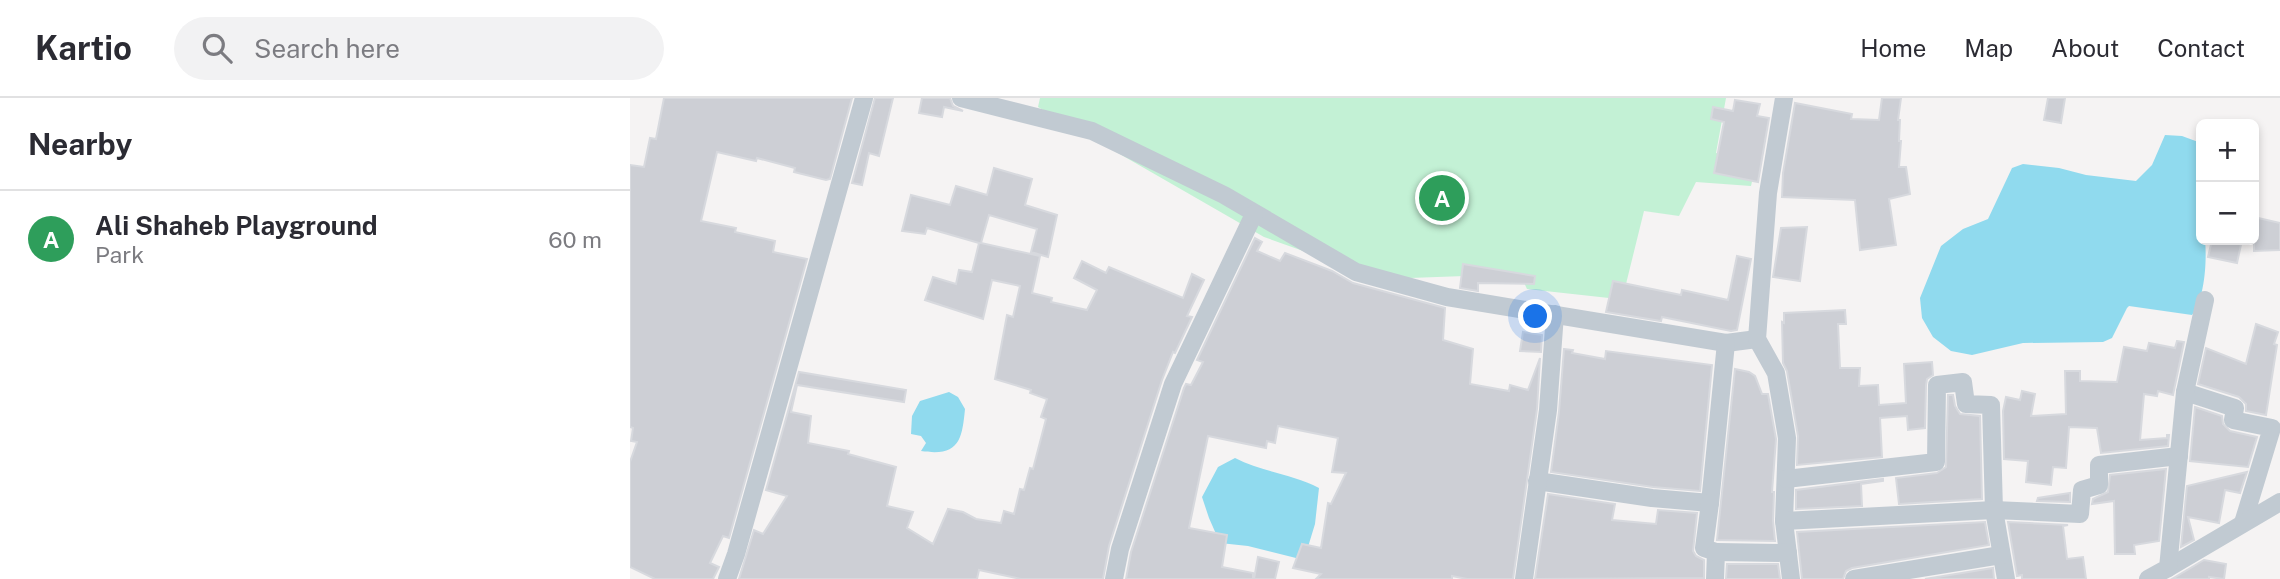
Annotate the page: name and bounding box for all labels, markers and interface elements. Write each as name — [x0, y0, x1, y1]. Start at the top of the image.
search box — [174, 17, 664, 80]
text: Kartio — [35, 29, 132, 67]
icon: search — [198, 29, 236, 67]
text: Search here — [254, 33, 400, 64]
text: Home — [1860, 34, 1926, 62]
text: Map — [1964, 34, 2013, 62]
text: About — [2051, 34, 2119, 62]
text: Contact — [2157, 34, 2245, 62]
map controls — [2196, 119, 2259, 245]
button: + — [2196, 119, 2259, 182]
text: Nearby — [28, 126, 132, 162]
pin: A — [1419, 172, 1465, 224]
button: − — [2196, 182, 2259, 245]
text: Ali Shaheb Playground — [95, 210, 378, 241]
text: A — [43, 226, 59, 253]
text: 60 m — [548, 226, 602, 253]
text: Park — [95, 241, 144, 268]
your location — [1518, 299, 1552, 333]

